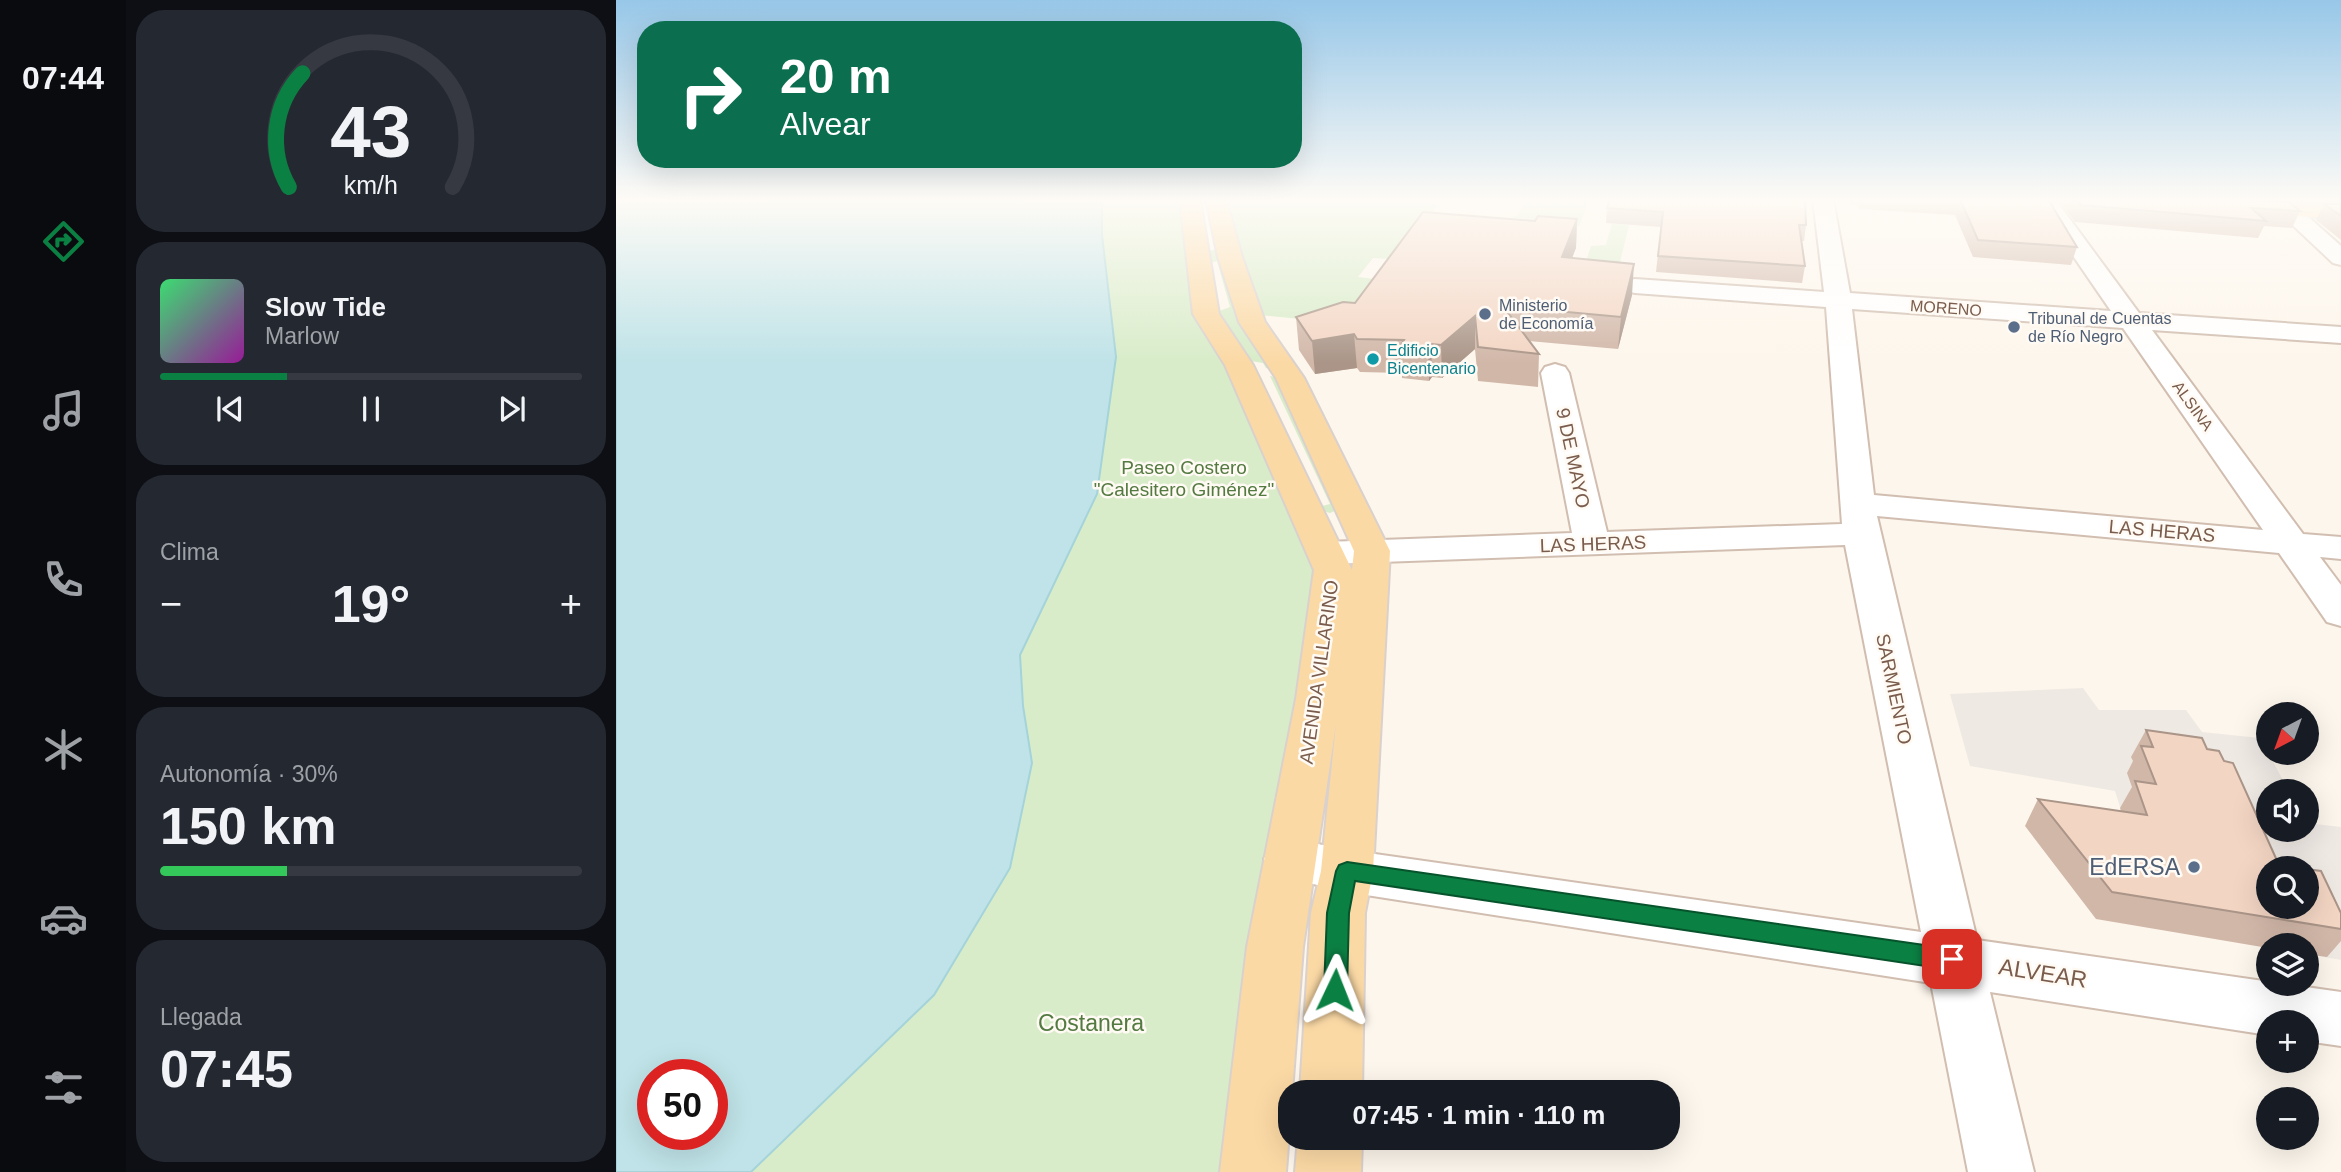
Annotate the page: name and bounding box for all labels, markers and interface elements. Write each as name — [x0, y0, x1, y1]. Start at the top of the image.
icon: right — [665, 49, 756, 140]
text: 20 m — [780, 49, 892, 103]
text: 07:44 — [22, 60, 104, 96]
text: 43 — [331, 92, 411, 173]
text: Alvear — [780, 106, 871, 142]
text: km/h — [344, 171, 398, 199]
icon: directions — [39, 217, 88, 266]
text: Slow Tide — [265, 292, 386, 322]
place label: Ministerio de Economía — [1499, 297, 1593, 332]
street label: MORENO — [1909, 297, 1983, 319]
marker: Ministerio de Economía — [1477, 306, 1493, 322]
place label: Tribunal de Cuentas de Río Negro — [2028, 310, 2172, 345]
marker: Tribunal de Cuentas de Río Negro — [2006, 319, 2022, 335]
text: Marlow — [265, 323, 339, 349]
place label: Edificio Bicentenario — [1387, 342, 1476, 377]
marker: Edificio Bicentenario — [1365, 351, 1381, 367]
street label: ALSINA — [2169, 378, 2217, 434]
icon: music — [39, 386, 88, 435]
icon: previous — [211, 390, 249, 428]
icon: pause — [352, 390, 390, 428]
icon: next — [493, 390, 531, 428]
street label: 9 DE MAYO — [1552, 406, 1594, 510]
park label: Paseo Costero "Calesitero Giménez" — [1094, 457, 1274, 500]
street label: LAS HERAS — [2108, 516, 2216, 546]
street label: LAS HERAS — [1539, 532, 1647, 556]
text: Clima — [160, 539, 219, 565]
icon: phone — [39, 555, 88, 604]
text: 19° — [332, 575, 410, 633]
street label: AVENIDA VILLARINO — [1296, 579, 1342, 765]
text: − — [160, 583, 182, 625]
text: + — [560, 583, 582, 625]
street label: SARMIENTO — [1872, 632, 1916, 746]
north arrow — [2256, 702, 2319, 765]
map controls — [2256, 702, 2319, 1150]
icon: climate — [39, 725, 88, 774]
text: Autonomía · 30% — [160, 761, 338, 787]
button: sound — [2256, 779, 2319, 842]
text: 150 km — [160, 797, 336, 855]
place label: EdERSA — [2089, 854, 2181, 880]
button: search — [2256, 856, 2319, 919]
marker: EdERSA — [2186, 859, 2202, 875]
icon: car — [39, 894, 88, 943]
pin — [1922, 929, 1982, 989]
button: layers — [2256, 933, 2319, 996]
icon: arrive — [1933, 940, 1971, 978]
position arrow — [1298, 953, 1372, 1027]
street label: ALVEAR — [1997, 953, 2089, 993]
text: Llegada — [160, 1004, 242, 1030]
park label: Costanera — [1038, 1010, 1144, 1036]
button: + — [2256, 1010, 2319, 1073]
text: 07:45 — [160, 1040, 293, 1098]
speed limit sign: 50 — [637, 1059, 728, 1150]
icon: filters — [39, 1063, 88, 1112]
button: − — [2256, 1087, 2319, 1150]
text: 07:45 · 1 min · 110 m — [1353, 1100, 1605, 1130]

